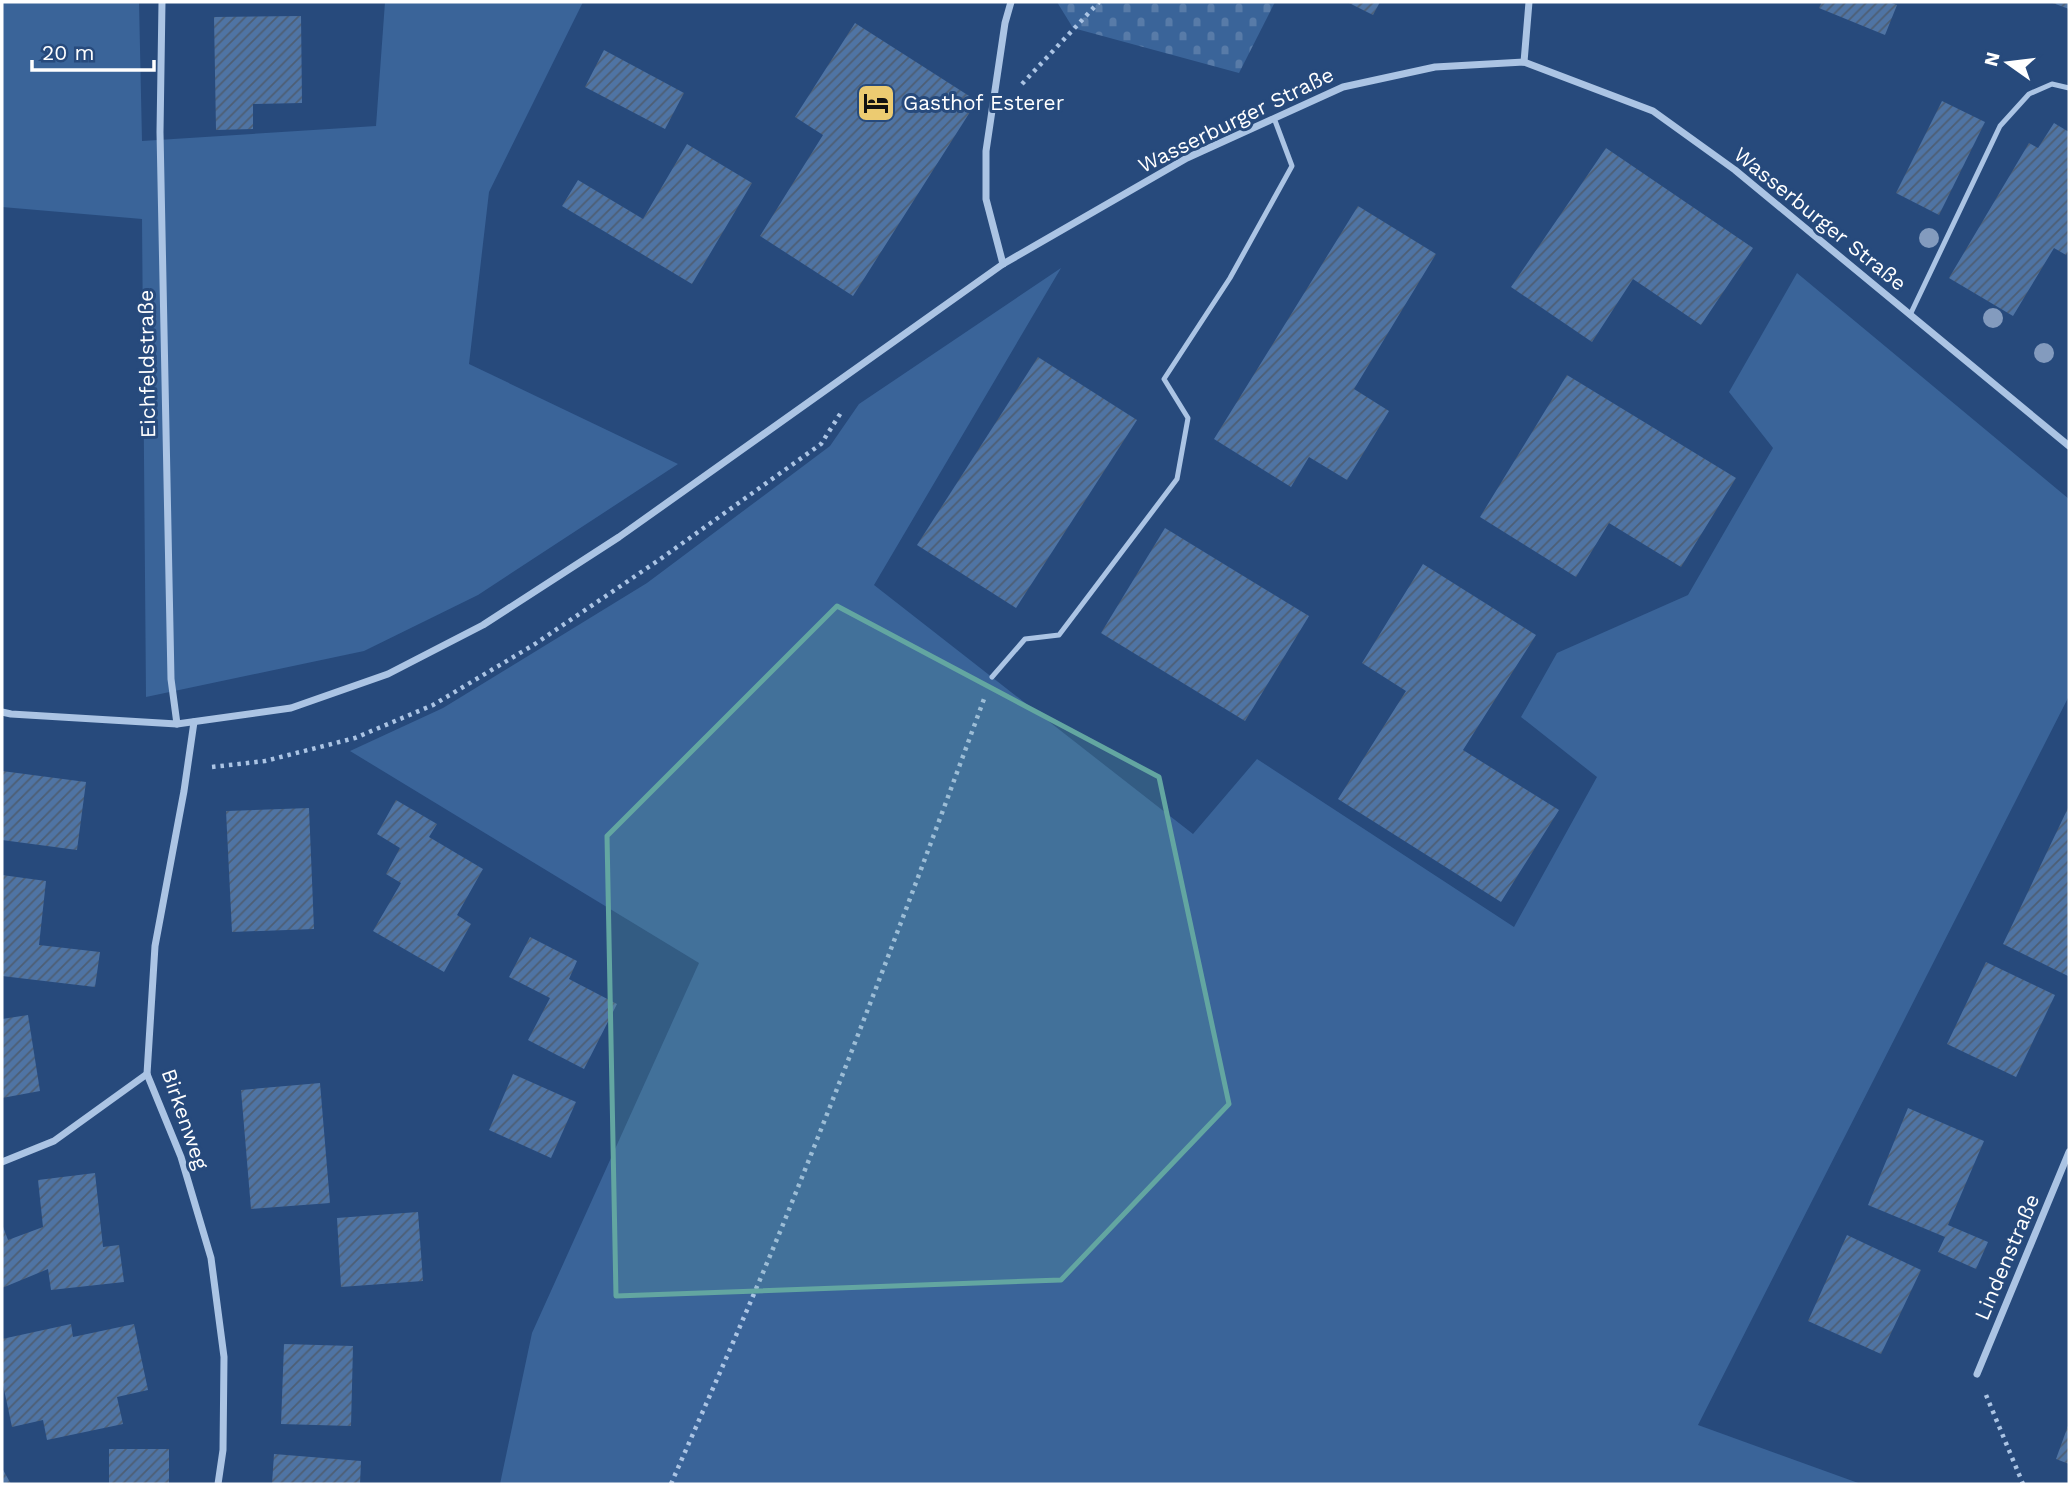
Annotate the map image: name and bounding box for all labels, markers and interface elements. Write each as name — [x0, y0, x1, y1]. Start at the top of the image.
scale bar — [32, 28, 154, 72]
north arrow — [1973, 28, 2043, 98]
text: 20 m — [42, 40, 94, 65]
text: N — [1979, 49, 2005, 69]
street label: Wasserburger Straße — [1134, 61, 1338, 178]
hotel icon: Gasthof Esterer — [855, 82, 897, 124]
place label: Gasthof Esterer — [903, 90, 1065, 115]
street label: Wasserburger Straße — [1729, 141, 1911, 296]
street label: Eichfeldstraße — [133, 290, 160, 438]
street label: Birkenweg — [157, 1065, 215, 1173]
street label: Lindenstraße — [1969, 1190, 2044, 1324]

